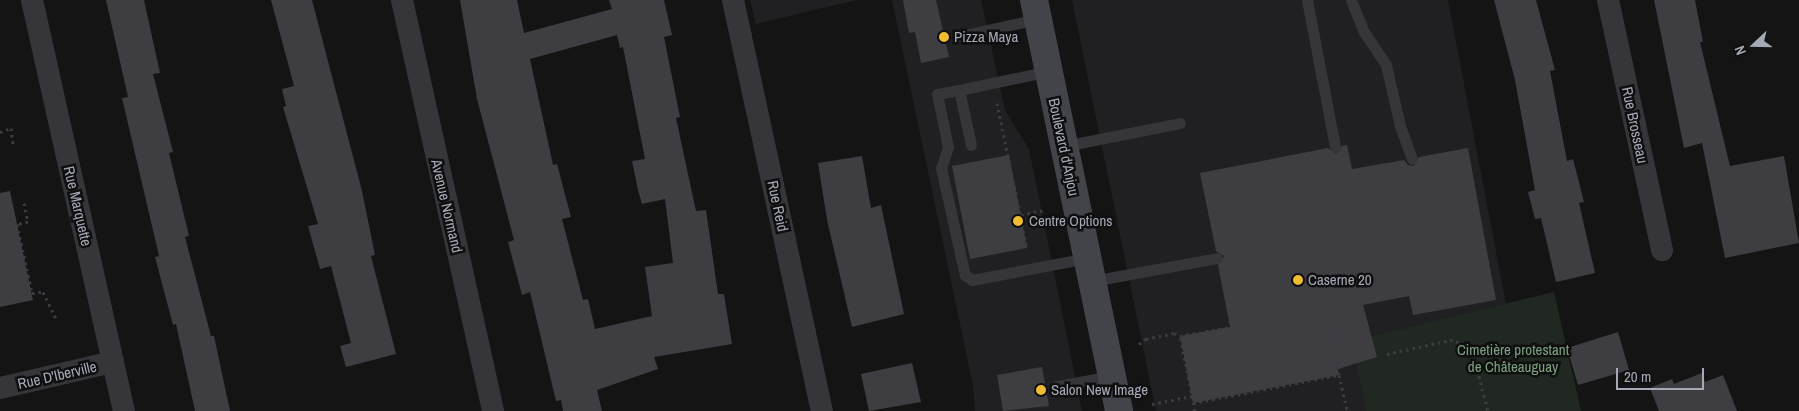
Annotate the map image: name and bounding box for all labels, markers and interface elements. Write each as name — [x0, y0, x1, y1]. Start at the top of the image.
north arrow — [1729, 20, 1779, 70]
place label: Pizza Maya — [954, 28, 1018, 46]
marker: Pizza Maya — [938, 31, 950, 43]
text: N — [1730, 43, 1750, 57]
street label: Rue Brosseau — [1618, 85, 1652, 165]
street label: Boulevard d'Anjou — [1045, 96, 1083, 198]
street label: Avenue Normand — [427, 157, 467, 255]
street label: Rue Marquette — [60, 164, 96, 248]
street label: Rue Reid — [764, 179, 792, 233]
place label: Centre Options — [1029, 212, 1112, 230]
marker: Centre Options — [1011, 214, 1025, 228]
place label: Caserne 20 — [1308, 271, 1372, 289]
marker: Caserne 20 — [1292, 274, 1304, 286]
park label: Cimetière protestant de Châteauguay — [1457, 340, 1569, 375]
street label: Rue D'Iberville — [16, 357, 98, 393]
scale bar — [1619, 358, 1706, 390]
text: 20 m — [1624, 366, 1651, 387]
place label: Salon New Image — [1051, 381, 1148, 399]
marker: Salon New Image — [1035, 384, 1047, 396]

